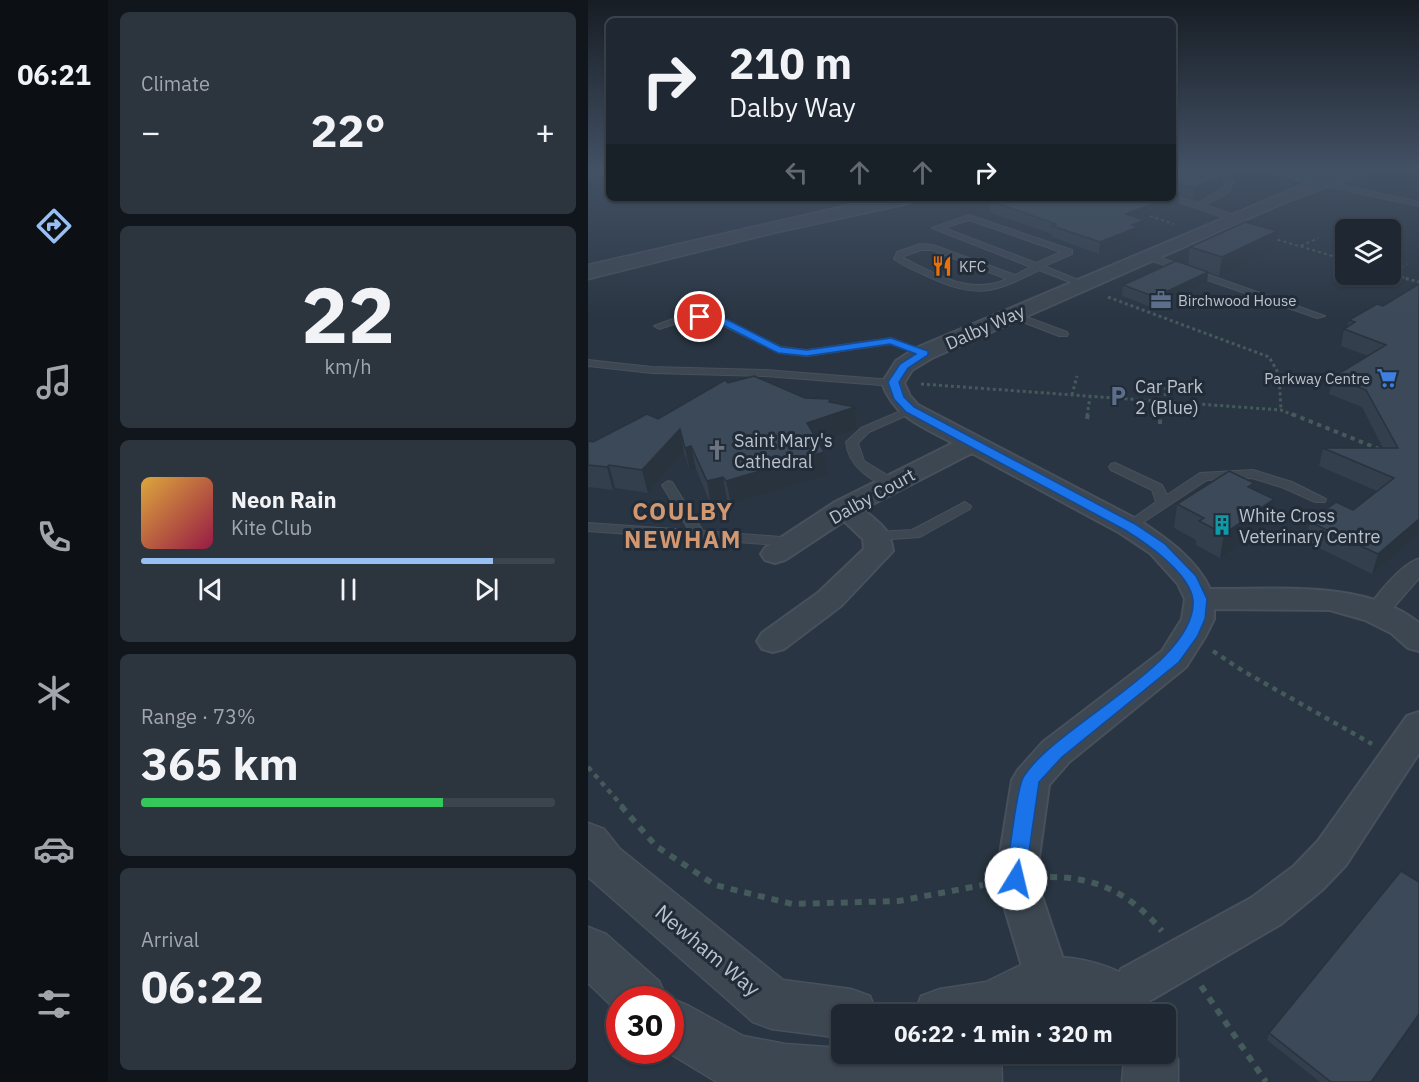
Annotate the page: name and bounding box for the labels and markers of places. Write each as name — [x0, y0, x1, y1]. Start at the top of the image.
restaurant icon: KFC — [930, 254, 954, 278]
place label: KFC — [959, 257, 986, 276]
office icon: Birchwood House — [1149, 288, 1173, 312]
pin — [674, 291, 725, 342]
place label: Birchwood House — [1178, 291, 1297, 310]
supermarket icon: Parkway Centre — [1375, 366, 1399, 390]
place label: Parkway Centre — [1264, 369, 1370, 388]
place label: Car Park 2 (Blue) — [1135, 375, 1204, 419]
parking icon: Car Park 2 (Blue) — [1106, 384, 1130, 408]
place label: Saint Mary's Cathedral — [734, 429, 833, 473]
church icon: Saint Mary's Cathedral — [705, 438, 729, 462]
place label: White Cross Veterinary Centre — [1239, 504, 1381, 548]
building icon: White Cross Veterinary Centre — [1210, 513, 1234, 537]

